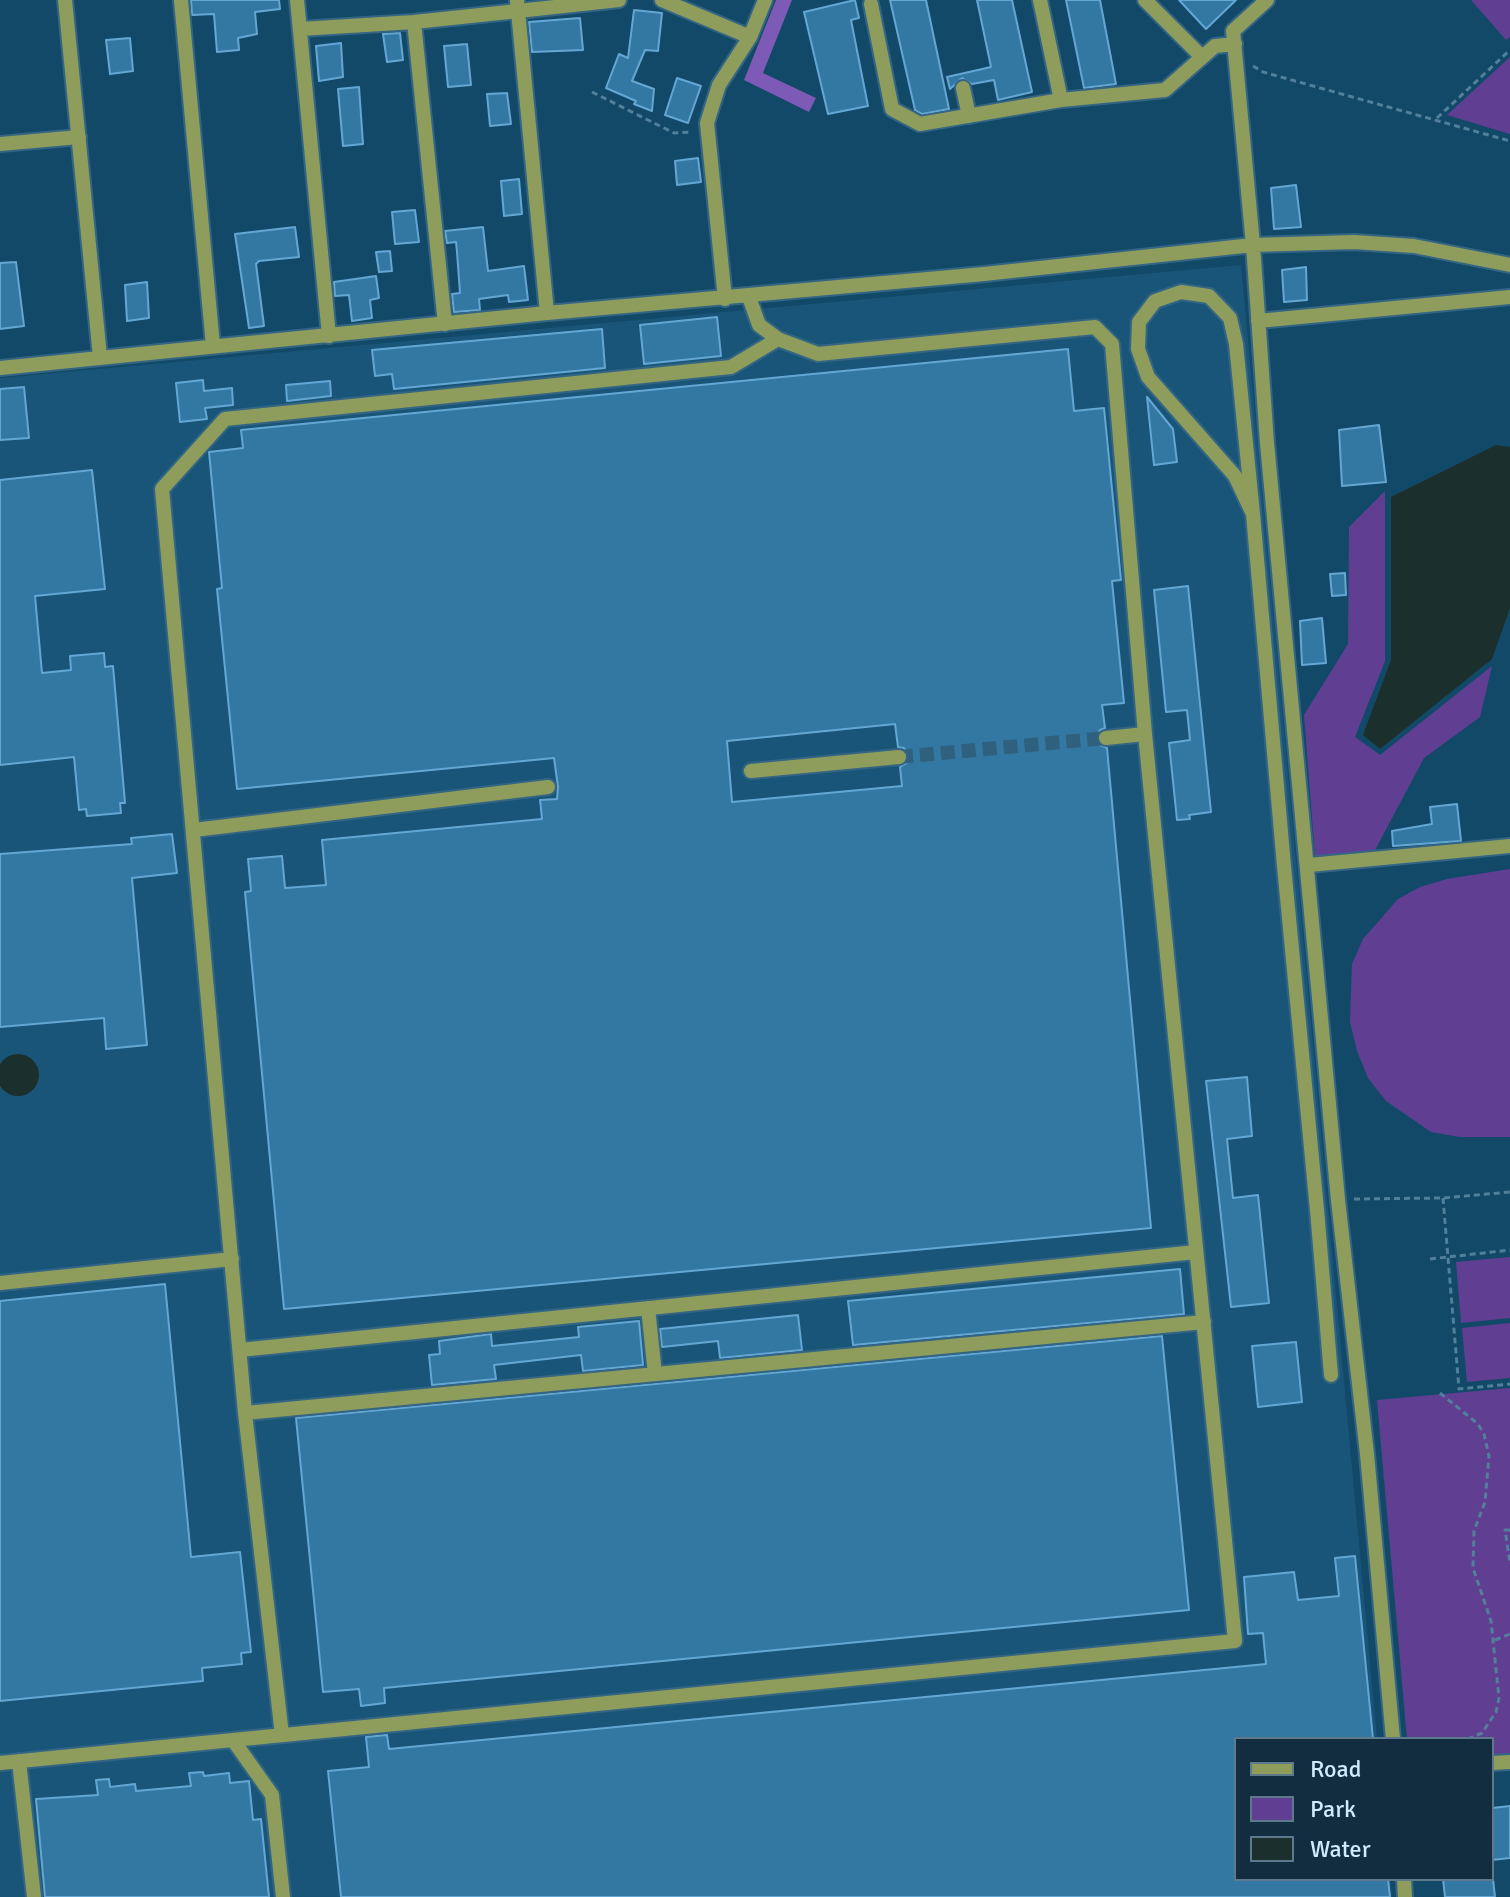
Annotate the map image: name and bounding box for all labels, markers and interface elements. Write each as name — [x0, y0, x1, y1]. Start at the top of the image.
legend — [1234, 1737, 1494, 1881]
text: Road — [1310, 1754, 1361, 1784]
text: Park — [1310, 1794, 1356, 1824]
text: Water — [1310, 1834, 1370, 1864]

